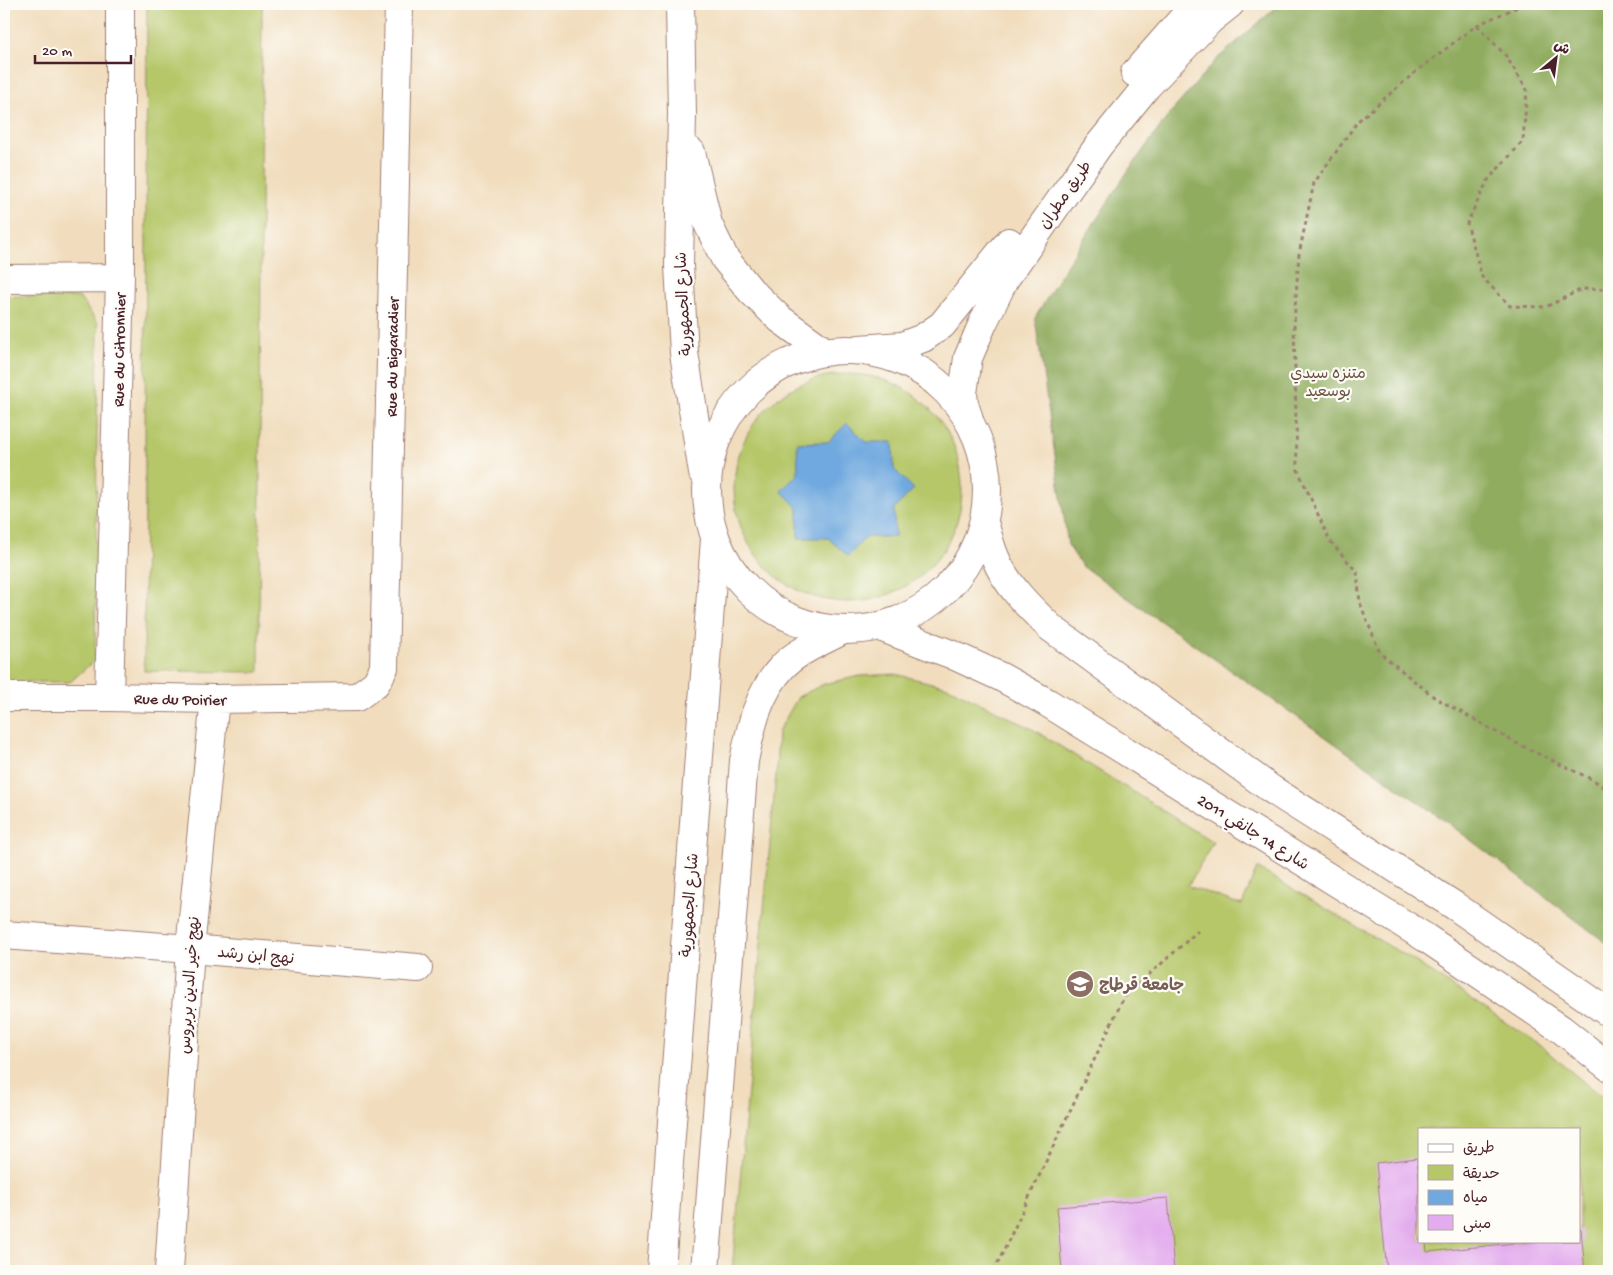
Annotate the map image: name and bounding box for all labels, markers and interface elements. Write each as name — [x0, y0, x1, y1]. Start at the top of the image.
scale bar — [35, 32, 131, 64]
north arrow — [1530, 32, 1580, 82]
text: ش — [1550, 38, 1572, 60]
text: 20 m — [42, 43, 72, 61]
street label: طريق مطران — [1036, 158, 1097, 234]
street label: شارع الجمهورية — [672, 251, 698, 356]
street label: Rue du Citronnier — [111, 292, 132, 407]
street label: Rue du Bigaradier — [384, 296, 405, 417]
park label: متنزه سيدي بوسعيد — [1290, 366, 1366, 403]
street label: Rue du Poirier — [134, 691, 228, 712]
street label: شارع 14 جانفي 2011 — [1192, 792, 1311, 878]
street label: شارع الجمهورية — [677, 853, 705, 958]
street label: نهج خير الدين بربروس — [177, 916, 206, 1055]
street label: نهج ابن رشد — [216, 945, 295, 970]
school or university icon: جامعة قرطاج — [1065, 969, 1095, 999]
place label: جامعة قرطاج — [1099, 976, 1184, 997]
legend — [1418, 1128, 1580, 1242]
text: طريق — [1463, 1140, 1495, 1158]
text: حديقة — [1463, 1166, 1500, 1184]
text: مياه — [1463, 1190, 1488, 1208]
text: مبنى — [1463, 1216, 1491, 1234]

